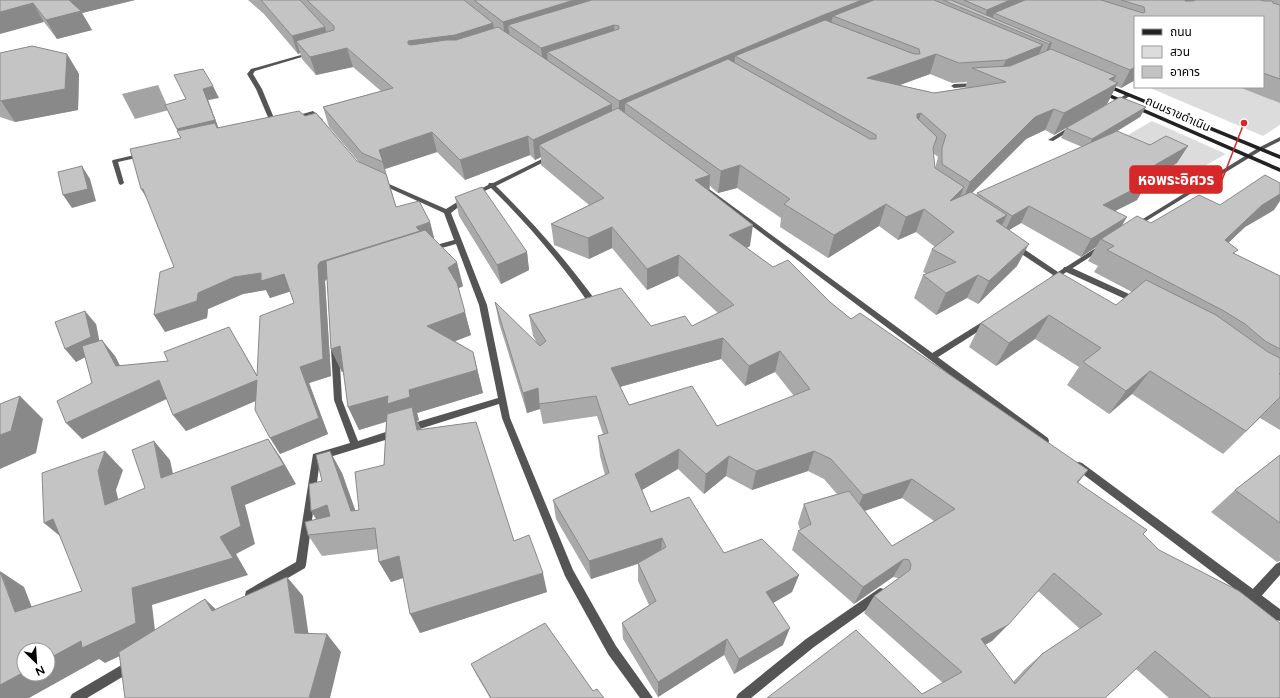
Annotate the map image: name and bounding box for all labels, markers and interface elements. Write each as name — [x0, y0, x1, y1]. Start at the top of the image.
legend — [1134, 16, 1264, 88]
text: ถนน — [1170, 25, 1192, 39]
text: สวน — [1170, 45, 1190, 59]
text: อาคาร — [1170, 65, 1200, 79]
street label: ถนนราขดำเนิน — [1143, 93, 1213, 135]
callout: หอพระอิศวร — [1130, 166, 1222, 193]
text: หอพระอิศวร — [1138, 171, 1214, 189]
north arrow — [16, 642, 56, 682]
text: N — [33, 663, 47, 678]

